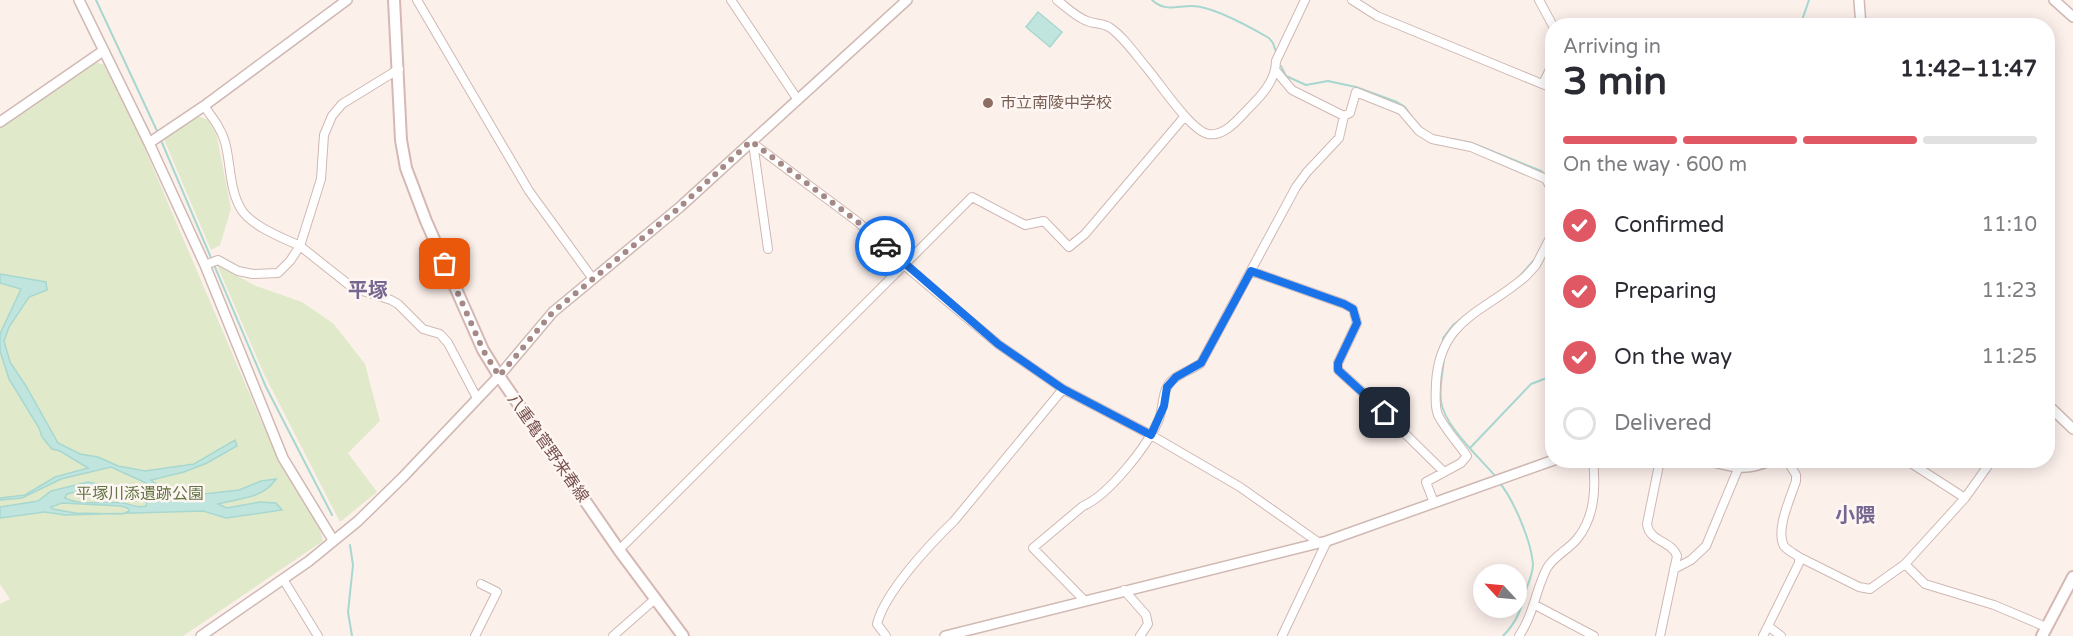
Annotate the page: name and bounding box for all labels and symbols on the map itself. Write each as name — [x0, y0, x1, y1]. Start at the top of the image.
place label: 市立南陵中学校 — [1000, 93, 1112, 113]
marker: 市立南陵中学校 — [981, 96, 995, 110]
courier — [855, 216, 915, 276]
pin — [419, 238, 470, 289]
district label: 平塚 — [348, 279, 388, 303]
pin — [1359, 387, 1410, 438]
street label: 八重亀菅野来春線 — [503, 390, 593, 506]
park label: 平塚川添遺跡公園 — [76, 484, 204, 504]
district label: 小隈 — [1835, 504, 1875, 528]
north arrow — [1473, 564, 1527, 618]

